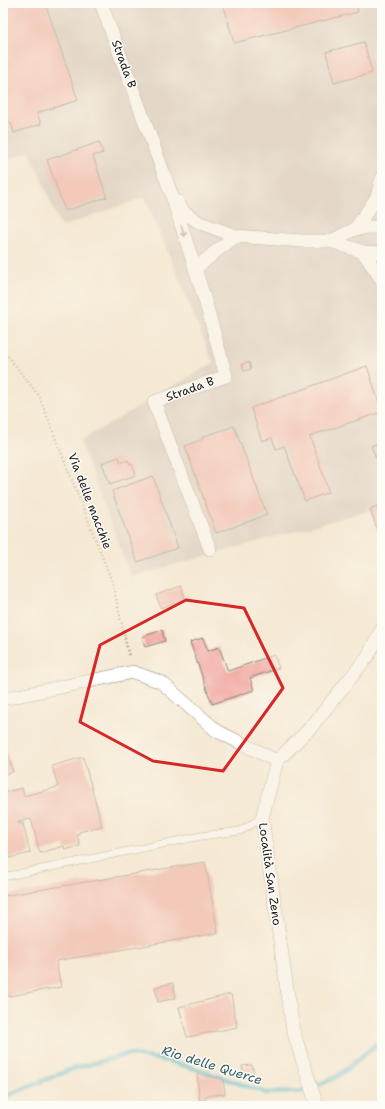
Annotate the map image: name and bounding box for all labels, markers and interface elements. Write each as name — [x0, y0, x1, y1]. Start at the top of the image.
street label: Strada B — [108, 38, 140, 90]
one-way arrow — [180, 224, 187, 237]
street label: Strada B — [164, 373, 216, 405]
street label: Via delle macchie — [64, 451, 116, 552]
street label: Località San Zeno — [255, 822, 285, 926]
water label: Rio delle Querce — [160, 1042, 264, 1088]

